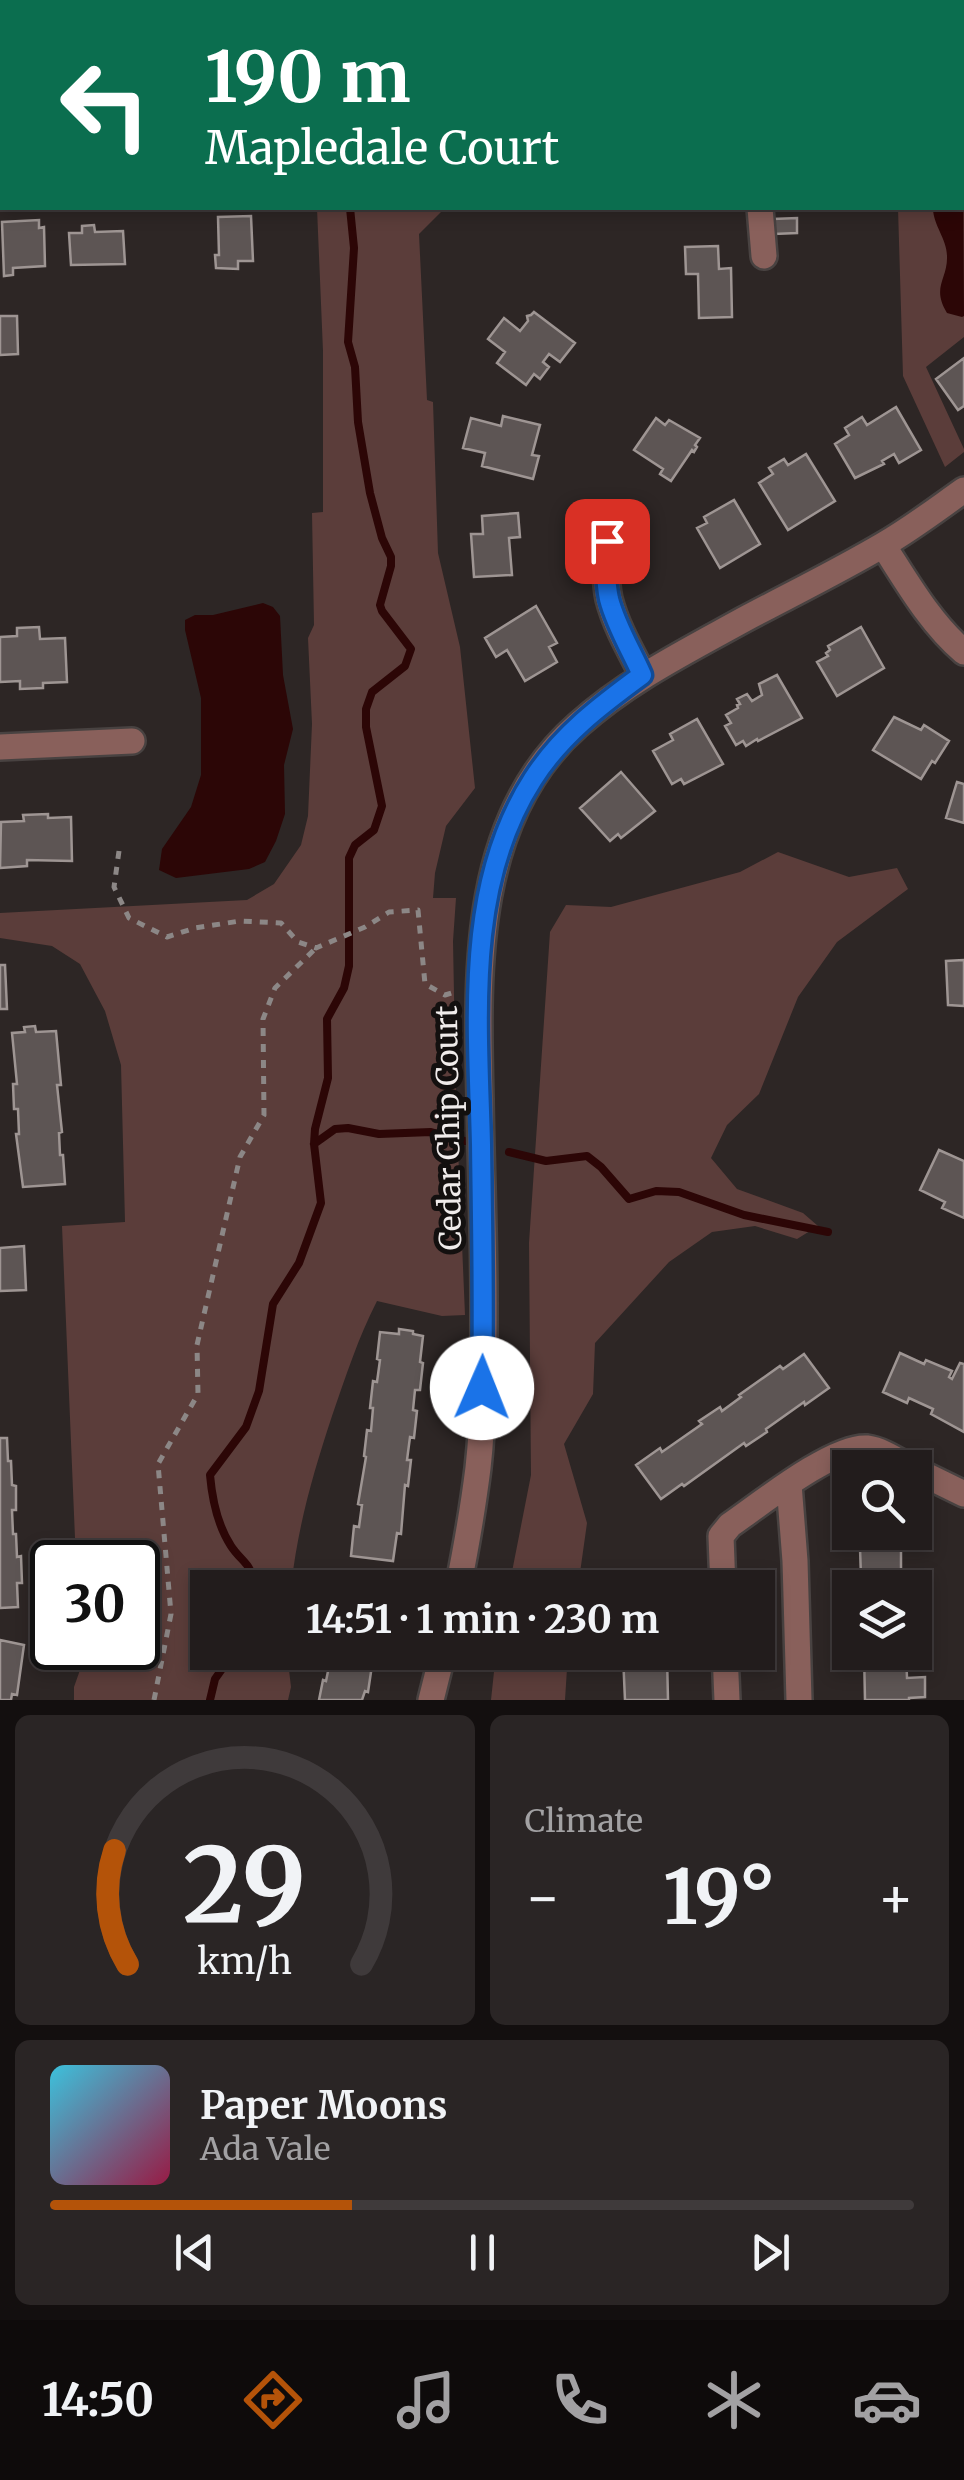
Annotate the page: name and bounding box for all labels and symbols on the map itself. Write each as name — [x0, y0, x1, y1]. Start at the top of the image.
pin — [565, 499, 650, 584]
street label: Cedar Chip Court — [427, 1005, 469, 1251]
position arrow — [430, 1336, 534, 1440]
speed limit sign: 30 — [30, 1540, 160, 1670]

